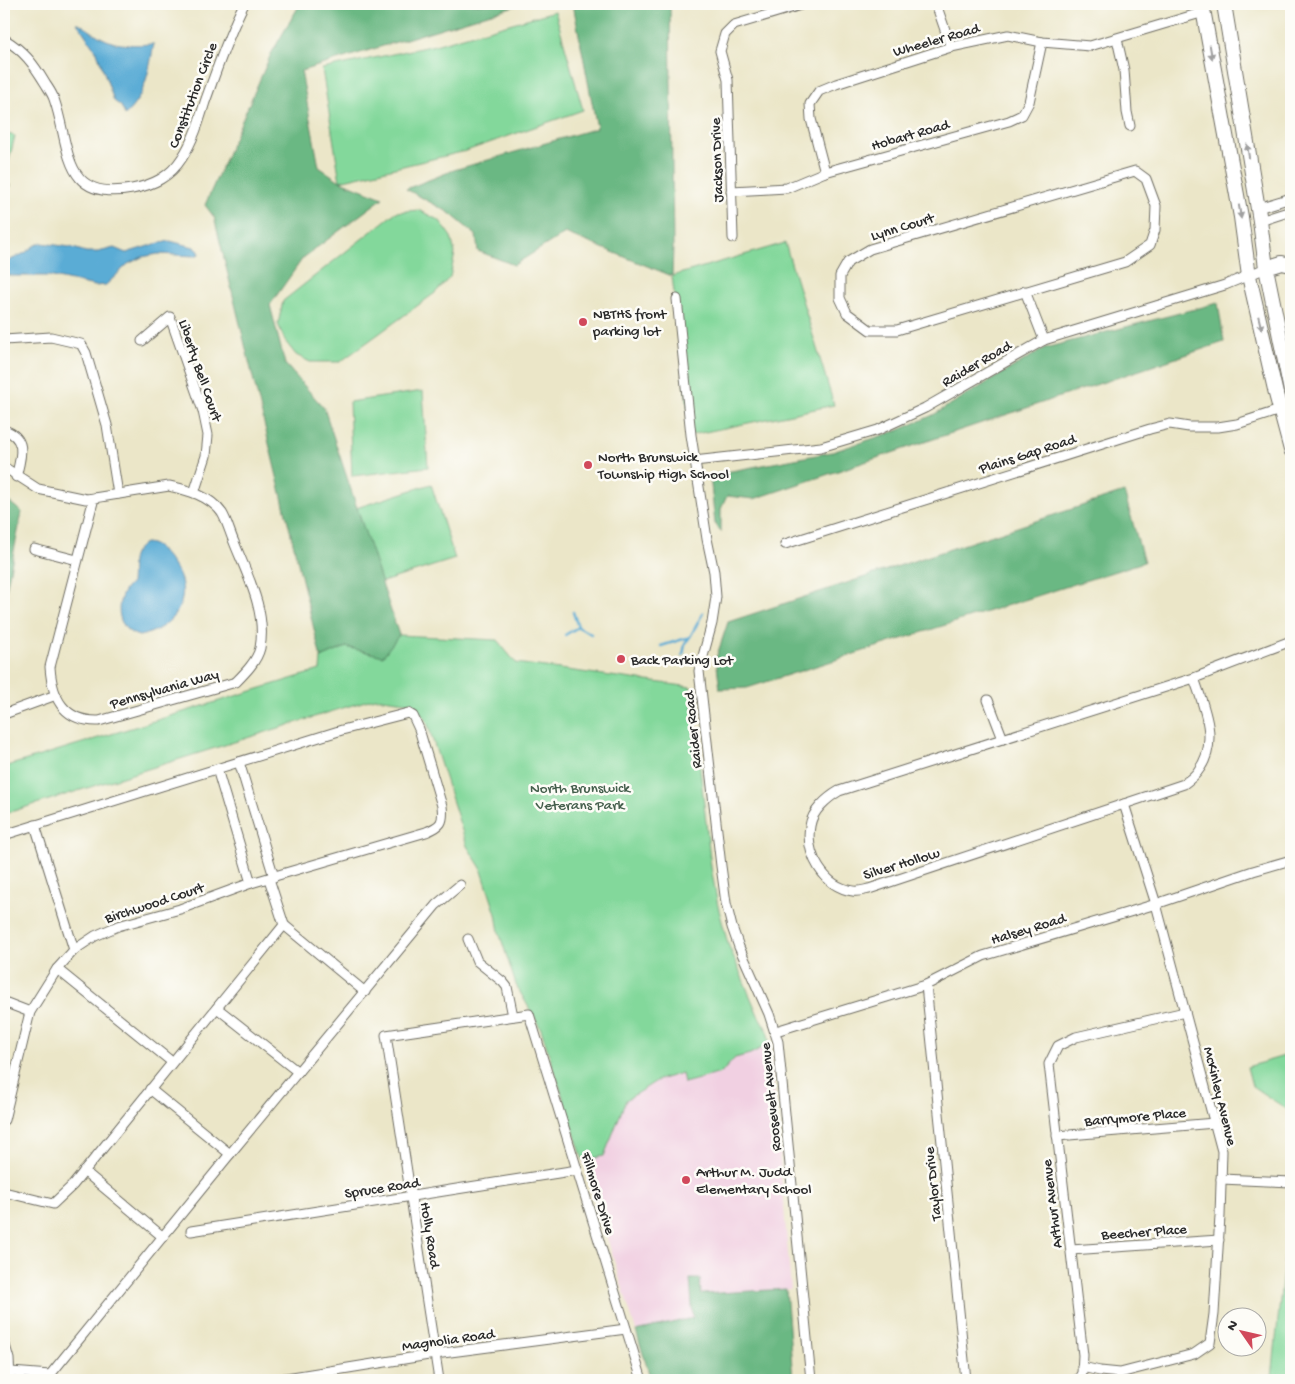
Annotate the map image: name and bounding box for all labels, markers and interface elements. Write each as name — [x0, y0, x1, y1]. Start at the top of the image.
street label: Wheeler Road — [891, 20, 983, 62]
street label: Constitution Circle — [165, 40, 222, 151]
one-way arrow — [1208, 44, 1216, 60]
street label: Hobart Road — [869, 116, 953, 156]
street label: Jackson Drive — [708, 117, 728, 203]
one-way arrow — [1244, 142, 1252, 158]
one-way arrow — [1236, 204, 1244, 220]
street label: Lynn Court — [869, 209, 938, 246]
place label: NBTHS front parking lot — [592, 306, 668, 341]
marker: NBTHS front parking lot — [577, 316, 589, 328]
one-way arrow — [1256, 316, 1264, 331]
street label: Liberty Bell Court — [173, 317, 226, 426]
street label: Raider Road — [939, 337, 1016, 392]
street label: Plains Gap Road — [976, 430, 1080, 479]
place label: North Brunswick Township High School — [597, 449, 729, 484]
marker: North Brunswick Township High School — [582, 459, 594, 471]
place label: Back Parking Lot — [630, 652, 735, 670]
marker: Back Parking Lot — [615, 653, 627, 665]
street label: Pennsylvania Way — [107, 666, 222, 714]
street label: Raider Road — [681, 689, 707, 769]
park label: North Brunswick Veterans Park — [530, 780, 631, 815]
street label: Silver Hollow — [861, 845, 942, 885]
street label: Birchwood Court — [102, 879, 208, 929]
street label: Halsey Road — [989, 910, 1069, 950]
street label: Roosevelt Avenue — [757, 1041, 787, 1152]
street label: McKinley Avenue — [1198, 1045, 1240, 1148]
street label: Barrymore Place — [1083, 1105, 1187, 1131]
street label: Taylor Drive — [921, 1146, 947, 1223]
street label: Fillmore Drive — [576, 1149, 618, 1237]
street label: Arthur Avenue — [1039, 1158, 1067, 1249]
place label: Arthur M. Judd Elementary School — [696, 1164, 812, 1199]
street label: Spruce Road — [343, 1174, 422, 1204]
marker: Arthur M. Judd Elementary School — [680, 1174, 692, 1186]
street label: Holly Road — [415, 1201, 443, 1271]
street label: Beecher Place — [1100, 1221, 1188, 1245]
north arrow — [1218, 1306, 1268, 1356]
text: N — [1224, 1318, 1243, 1335]
street label: Magnolia Road — [401, 1325, 497, 1356]

